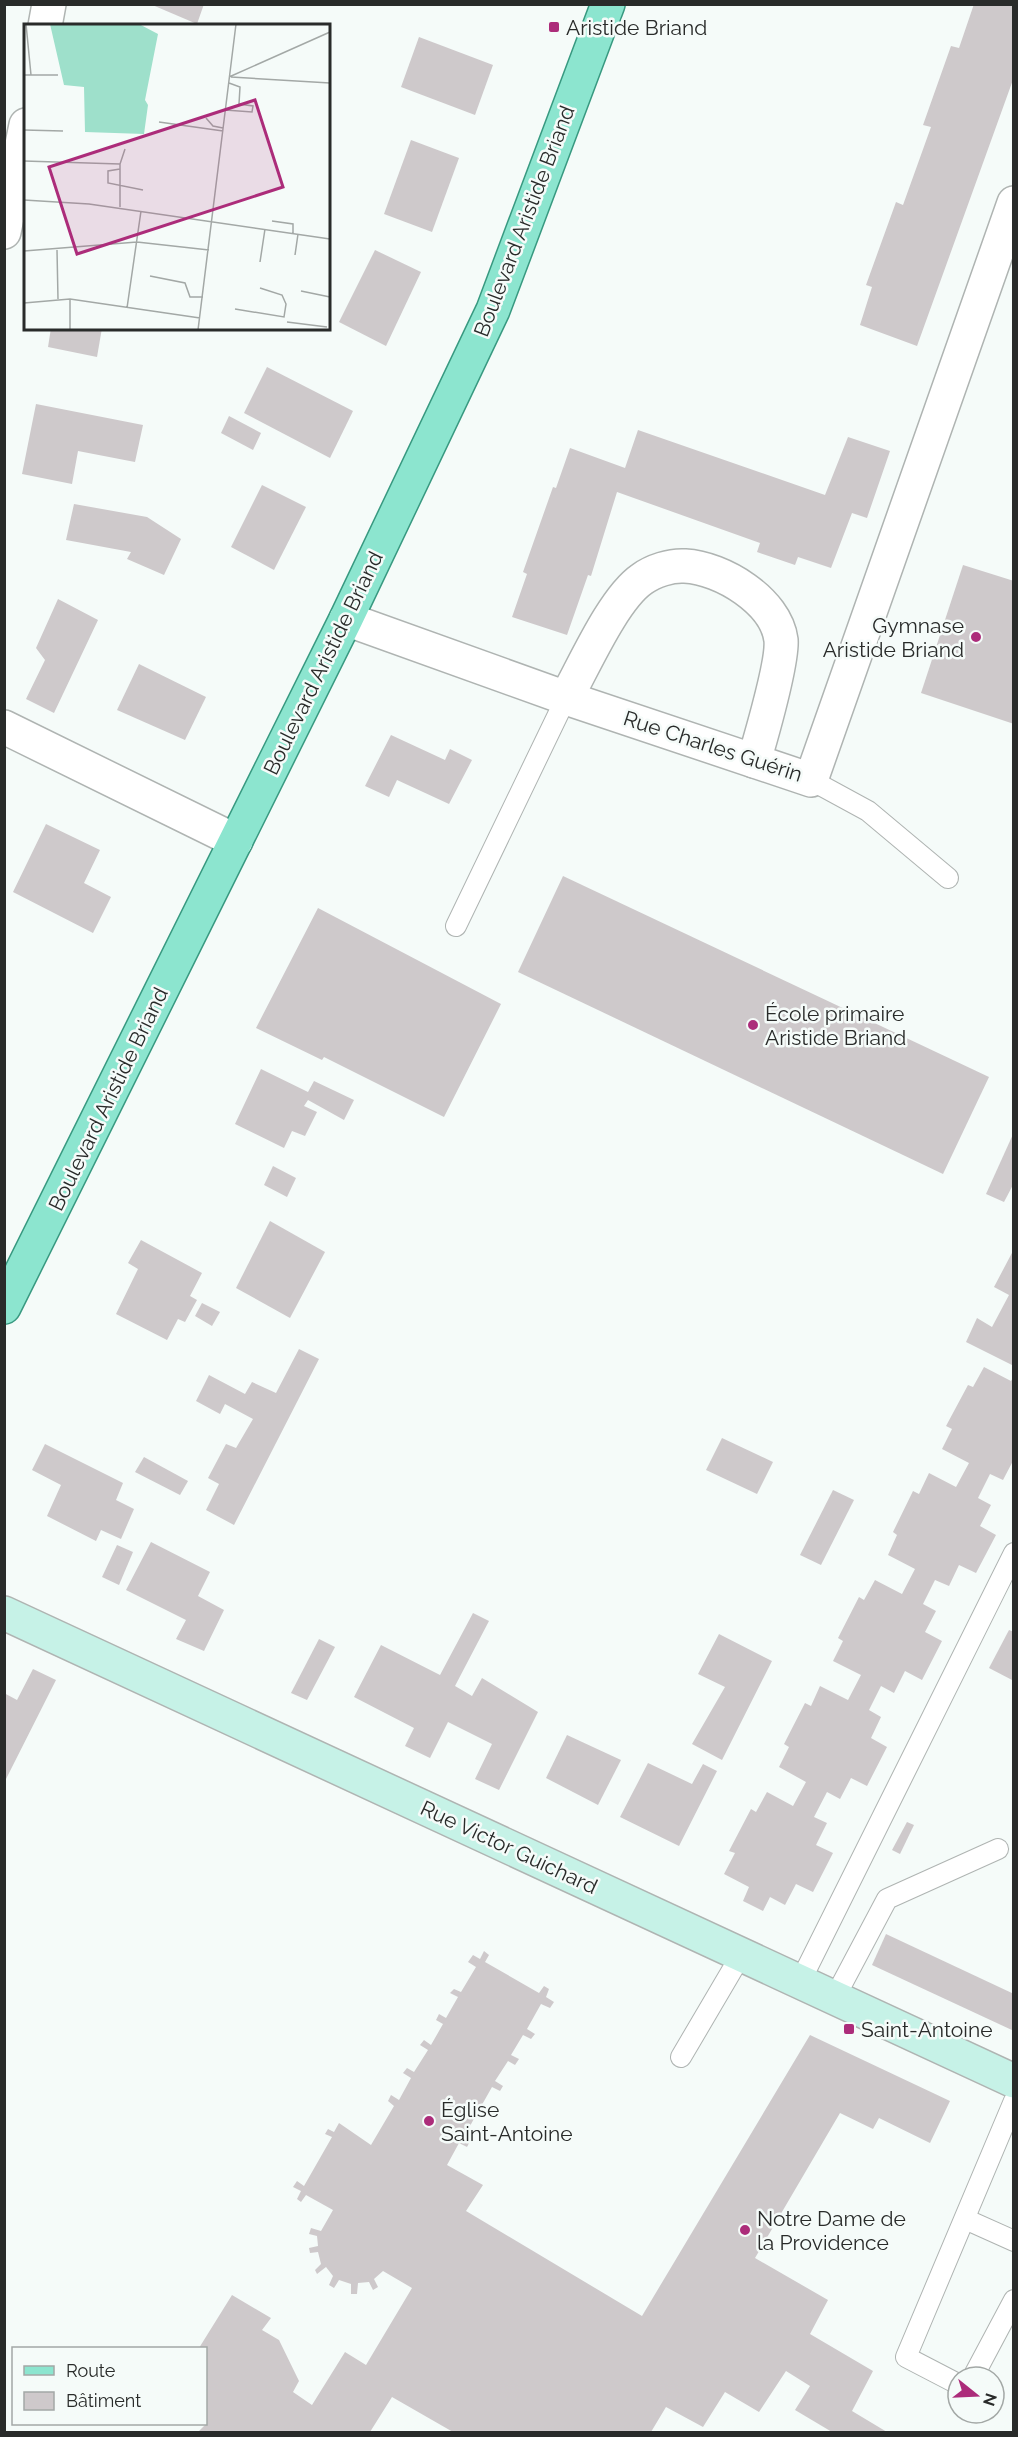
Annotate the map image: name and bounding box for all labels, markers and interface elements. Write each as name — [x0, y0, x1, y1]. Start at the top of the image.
place label: Aristide Briand — [566, 15, 707, 40]
marker: Aristide Briand — [547, 20, 561, 34]
inset map — [24, 24, 330, 330]
street label: Boulevard Aristide Briand — [468, 102, 580, 340]
street label: Boulevard Aristide Briand — [258, 547, 388, 779]
place label: Gymnase Aristide Briand — [823, 613, 964, 662]
marker: Gymnase Aristide Briand — [969, 630, 983, 644]
street label: Rue Charles Guérin — [620, 705, 806, 787]
street label: Boulevard Aristide Briand — [43, 983, 173, 1215]
place label: École primaire Aristide Briand — [765, 1001, 906, 1050]
marker: École primaire Aristide Briand — [746, 1018, 760, 1032]
street label: Rue Victor Guichard — [417, 1795, 601, 1899]
place label: Saint-Antoine — [861, 2017, 992, 2042]
marker: Saint-Antoine — [842, 2022, 856, 2036]
place label: Église Saint-Antoine — [441, 2097, 572, 2146]
marker: Église Saint-Antoine — [422, 2114, 436, 2128]
place label: Notre Dame de la Providence — [757, 2206, 906, 2255]
marker: Notre Dame de la Providence — [738, 2223, 752, 2237]
legend — [12, 2347, 207, 2425]
text: Route — [66, 2360, 116, 2381]
north arrow — [946, 2365, 1006, 2425]
text: Bâtiment — [66, 2390, 141, 2411]
text: N — [979, 2391, 1001, 2408]

